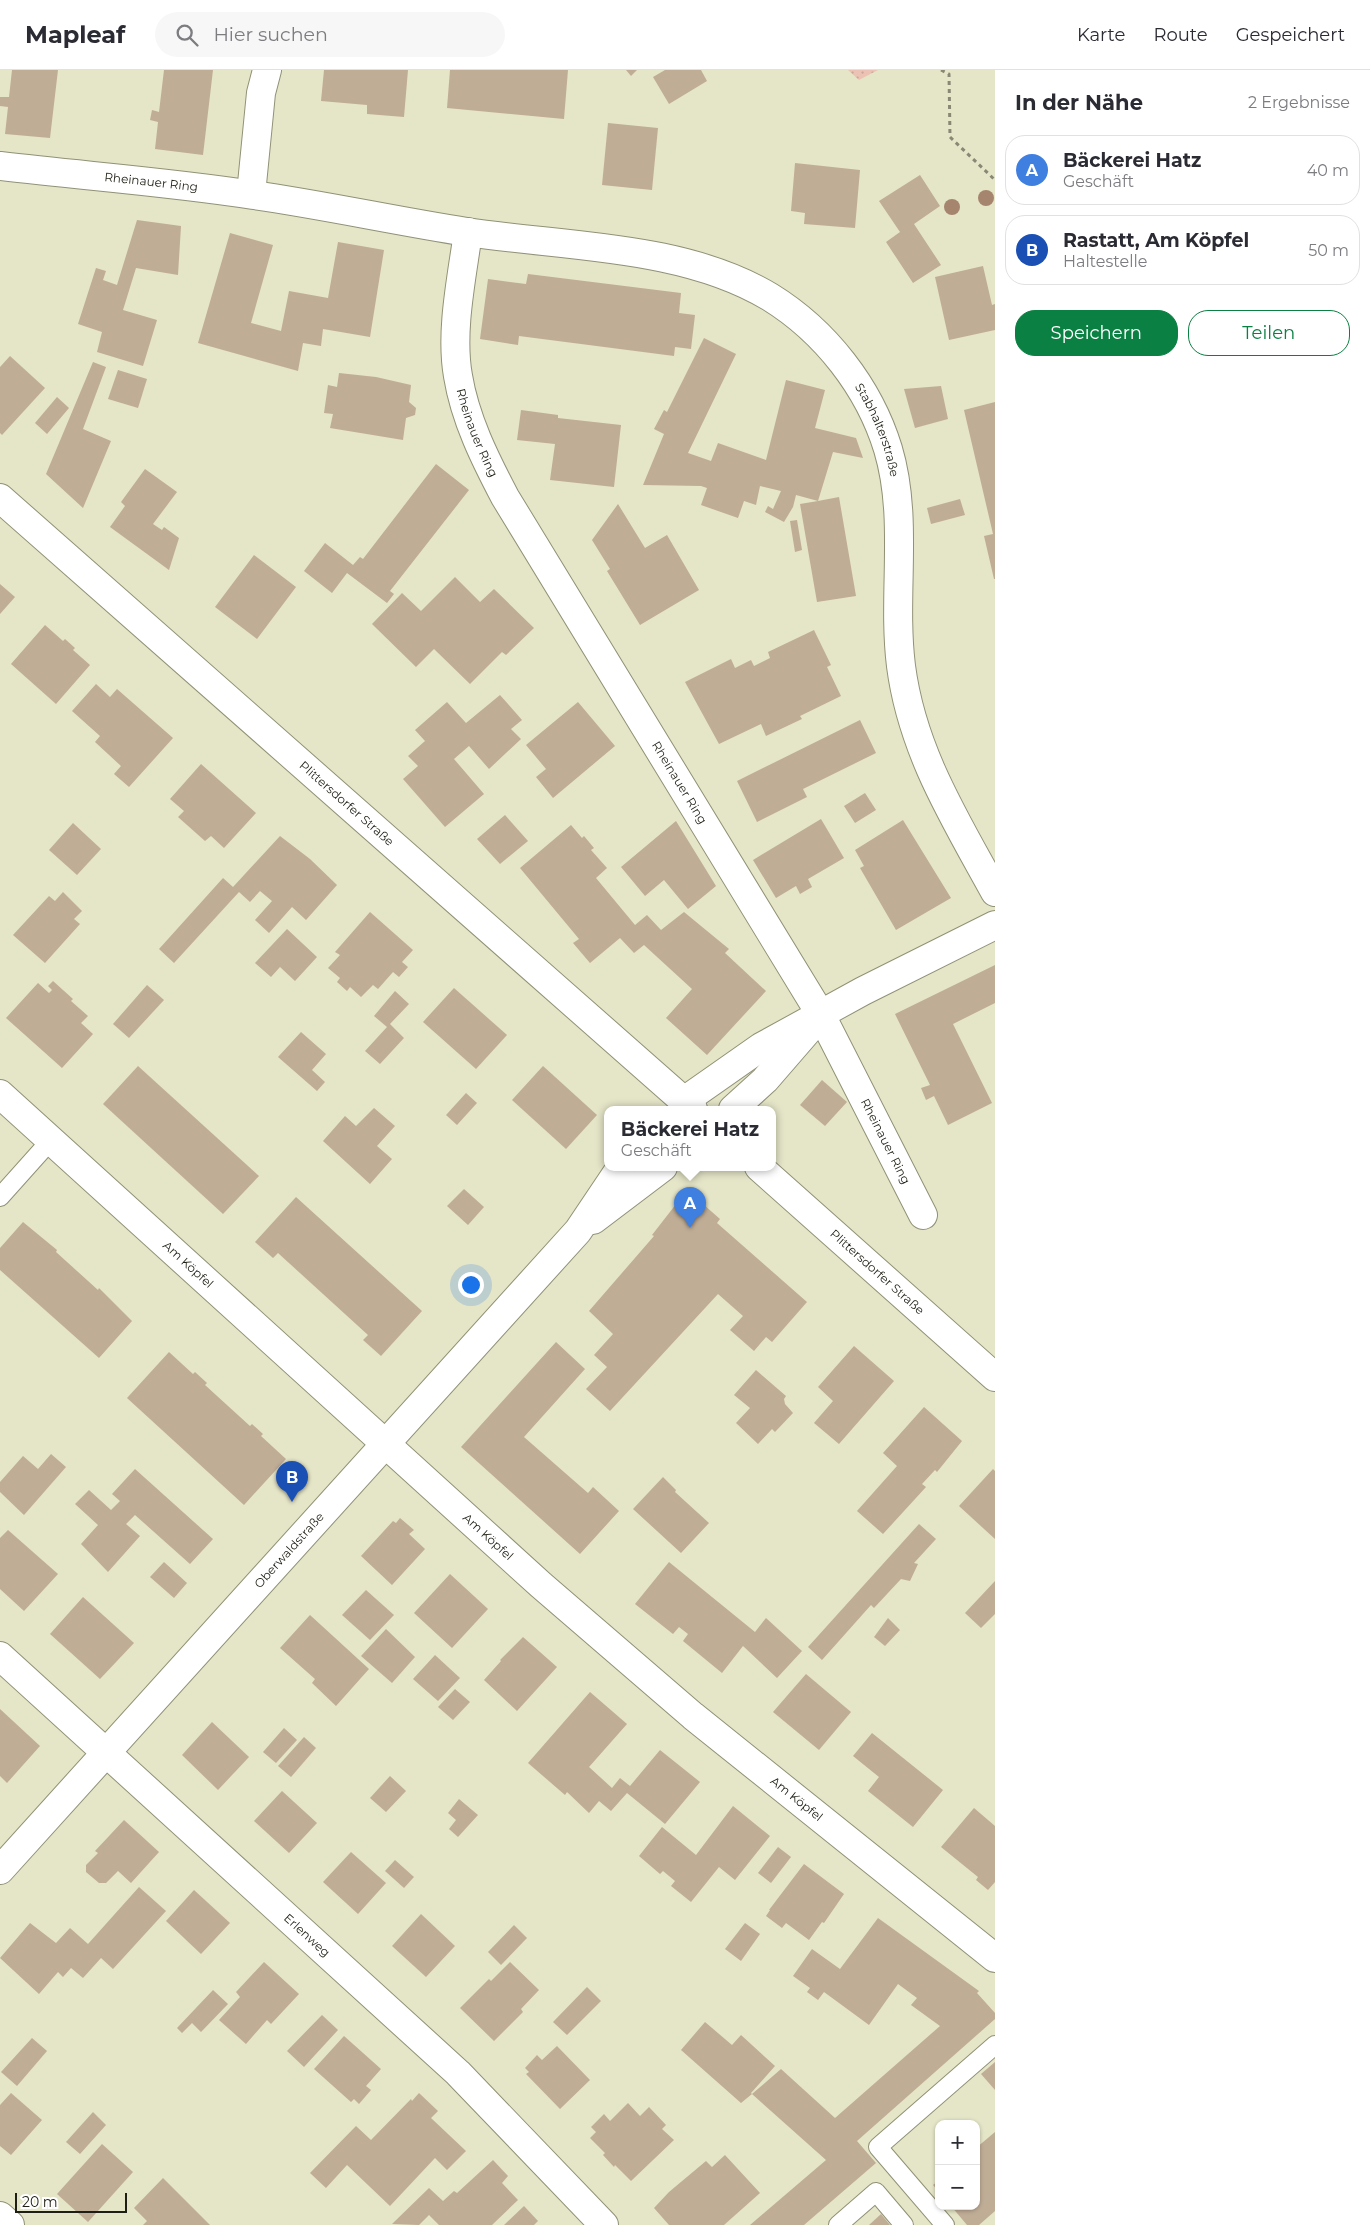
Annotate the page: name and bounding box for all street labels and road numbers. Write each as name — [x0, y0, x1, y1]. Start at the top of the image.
street label: Rheinauer Ring — [104, 169, 199, 194]
street label: Stabhalterstraße — [852, 380, 902, 478]
street label: Rheinauer Ring — [454, 387, 501, 479]
street label: Rheinauer Ring — [649, 738, 711, 827]
street label: Plittersdorfer Straße — [297, 758, 397, 849]
street label: Rheinauer Ring — [858, 1096, 914, 1186]
street label: Plittersdorfer Straße — [827, 1226, 928, 1317]
street label: Am Köpfel — [160, 1238, 217, 1291]
street label: Oberwaldstraße — [251, 1509, 327, 1591]
street label: Am Köpfel — [460, 1510, 517, 1563]
street label: Am Köpfel — [768, 1773, 826, 1824]
street label: Erlenweg — [281, 1910, 333, 1960]

